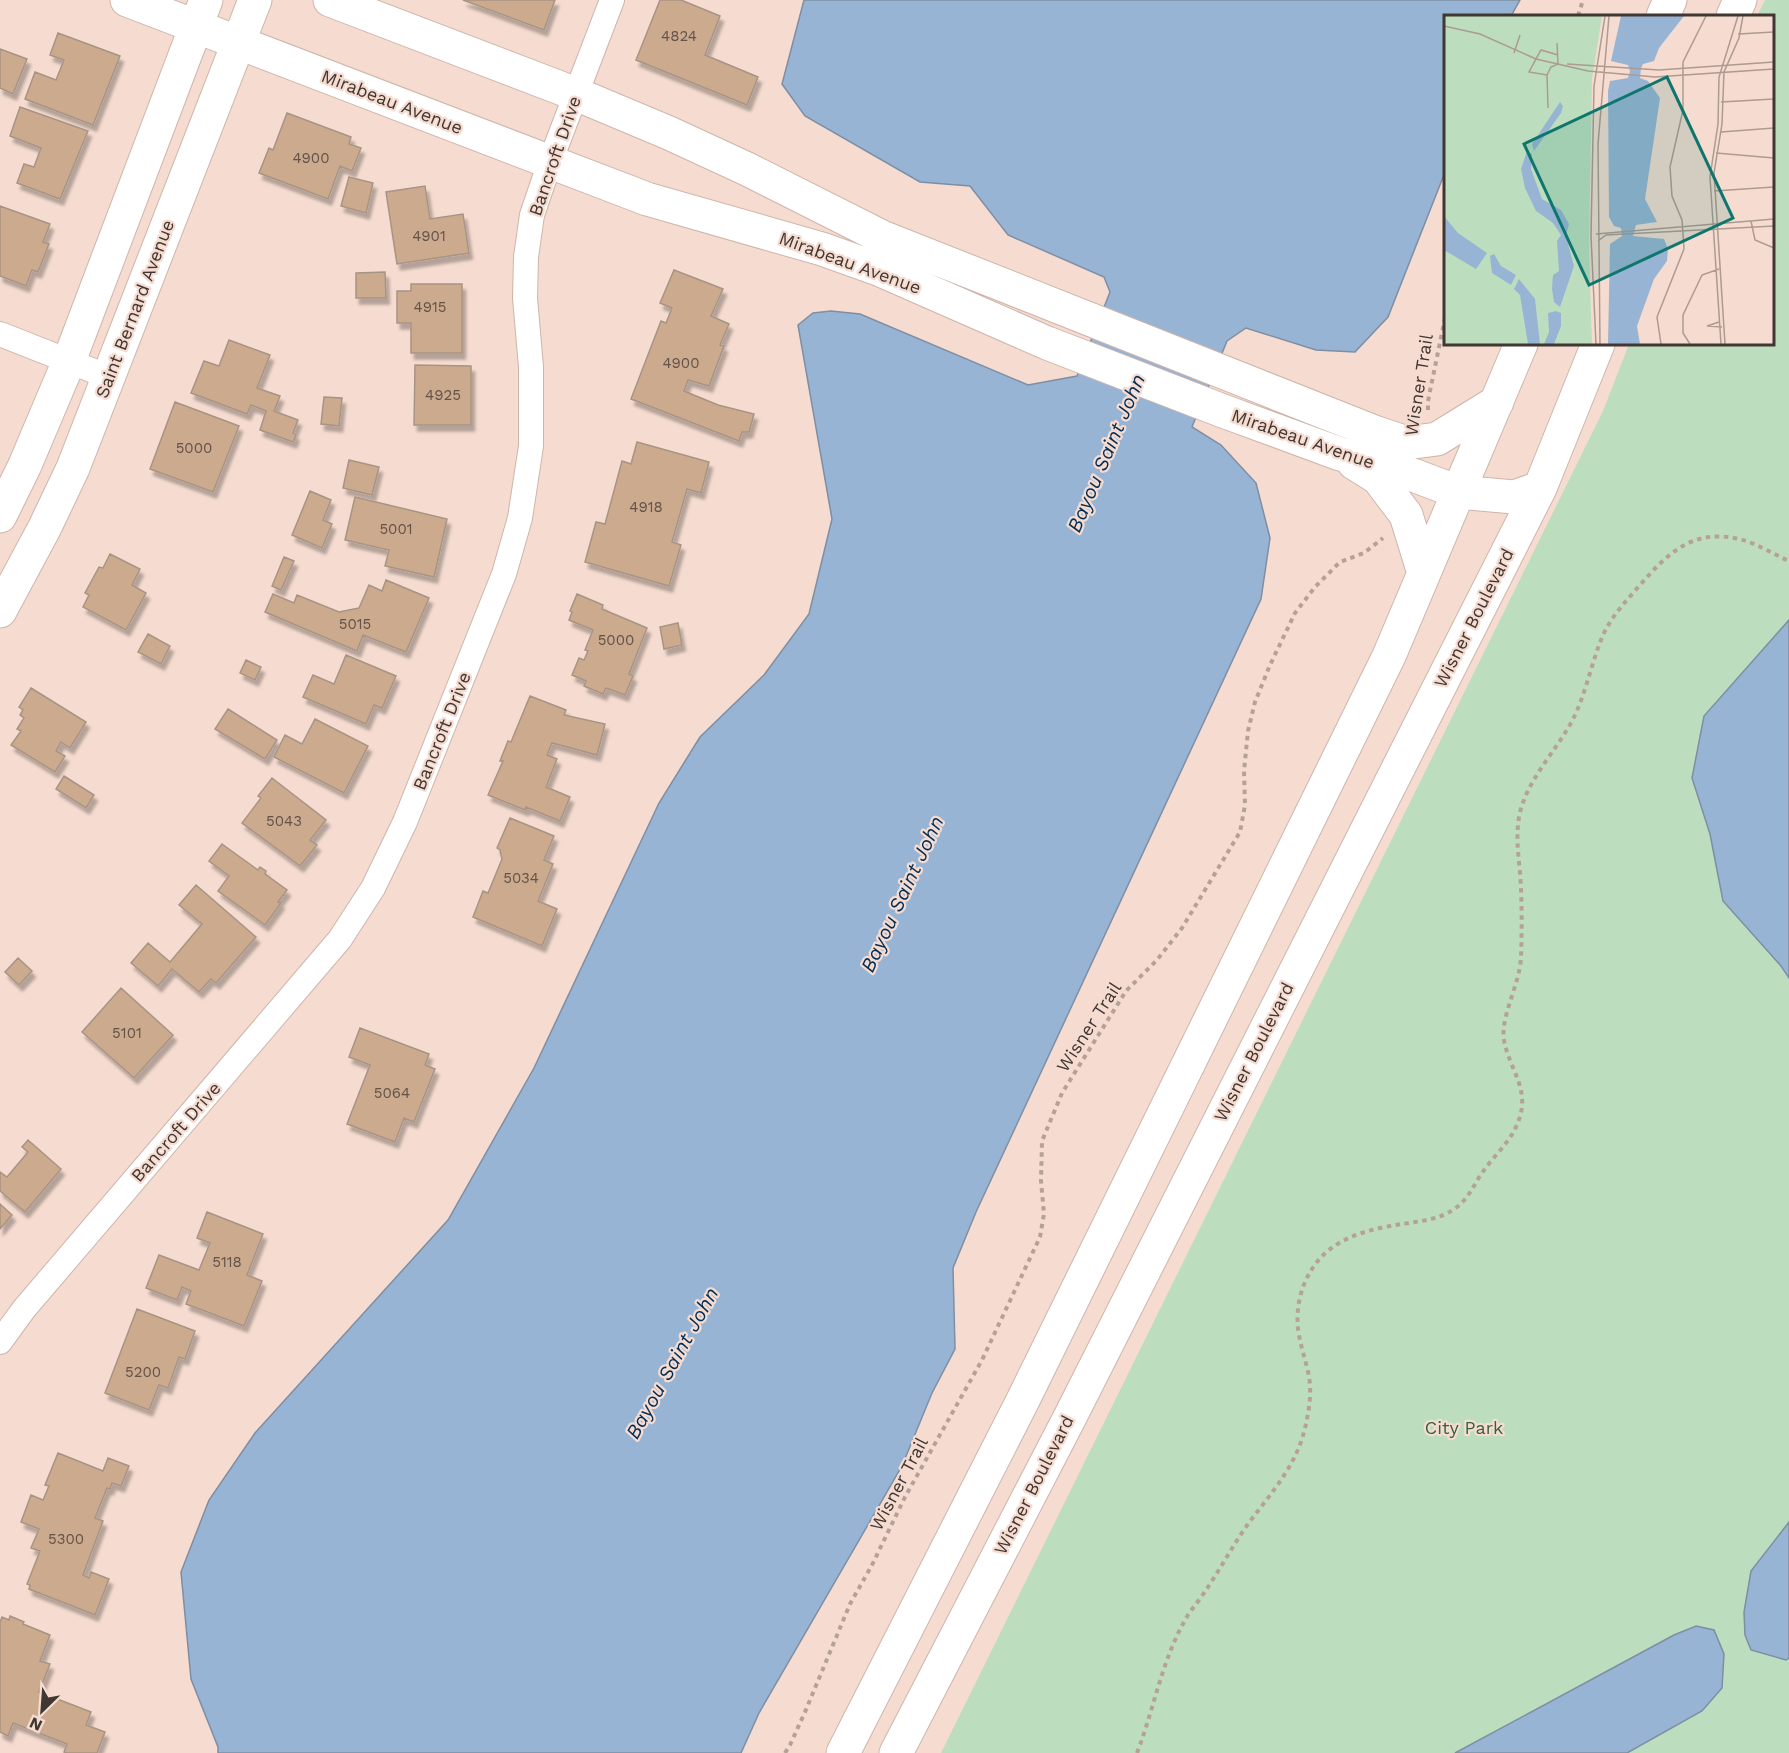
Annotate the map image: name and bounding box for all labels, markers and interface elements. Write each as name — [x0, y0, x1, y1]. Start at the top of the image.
inset map — [1444, 15, 1774, 345]
house number: 4824 — [661, 27, 697, 45]
street label: Mirabeau Avenue — [319, 65, 466, 138]
street label: Bancroft Drive — [524, 93, 585, 219]
house number: 4900 — [292, 149, 330, 167]
street label: Saint Bernard Avenue — [91, 217, 178, 401]
house number: 4901 — [412, 227, 446, 245]
street label: Mirabeau Avenue — [776, 227, 924, 298]
house number: 4915 — [413, 298, 447, 316]
street label: Wisner Trail — [1400, 332, 1437, 437]
house number: 4900 — [662, 354, 700, 372]
water label: Bayou Saint John — [1062, 370, 1150, 536]
house number: 4925 — [425, 386, 461, 404]
street label: Mirabeau Avenue — [1229, 404, 1377, 473]
house number: 5000 — [176, 439, 212, 457]
house number: 4918 — [629, 498, 663, 516]
house number: 5001 — [379, 520, 413, 538]
street label: Wisner Boulevard — [1429, 545, 1518, 691]
house number: 5015 — [339, 615, 371, 633]
house number: 5000 — [598, 631, 634, 649]
street label: Bancroft Drive — [408, 669, 475, 793]
house number: 5043 — [266, 812, 302, 830]
water label: Bayou Saint John — [855, 812, 949, 976]
house number: 5034 — [503, 869, 539, 887]
street label: Wisner Trail — [1052, 977, 1126, 1076]
street label: Wisner Boulevard — [1209, 979, 1298, 1125]
house number: 5101 — [112, 1024, 142, 1042]
street label: Bancroft Drive — [127, 1077, 225, 1186]
house number: 5064 — [374, 1084, 410, 1102]
house number: 5118 — [212, 1253, 242, 1271]
water label: Bayou Saint John — [620, 1283, 724, 1443]
house number: 5200 — [125, 1363, 161, 1381]
street label: Wisner Boulevard — [989, 1412, 1078, 1558]
park label: City Park — [1425, 1417, 1503, 1438]
street label: Wisner Trail — [865, 1433, 932, 1534]
house number: 5300 — [48, 1530, 84, 1548]
north arrow — [12, 1681, 72, 1741]
text: N — [26, 1713, 45, 1735]

